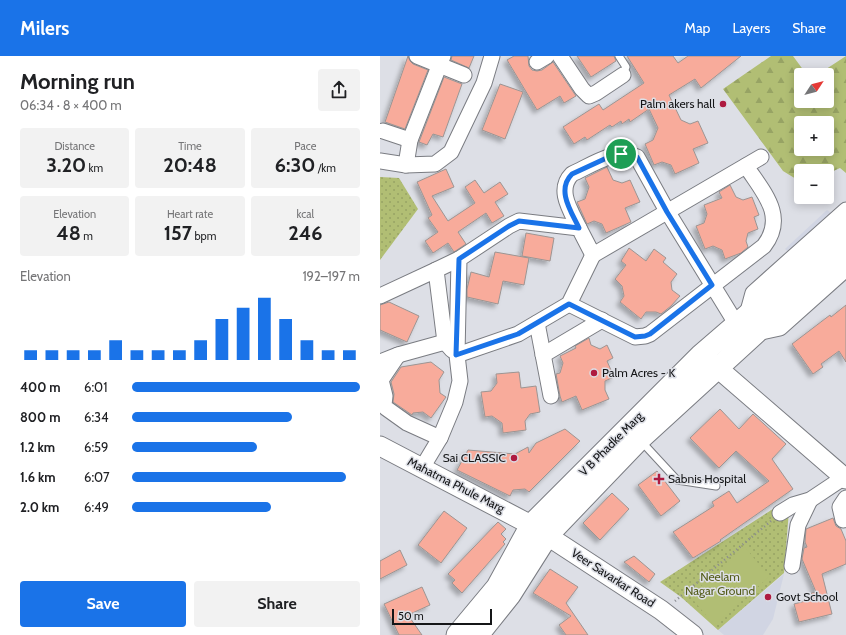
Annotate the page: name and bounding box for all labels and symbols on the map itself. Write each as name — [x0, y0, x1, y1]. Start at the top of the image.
north arrow — [794, 68, 834, 108]
place label: Palm akers hall — [640, 96, 715, 111]
marker: Palm akers hall — [718, 99, 728, 109]
pin — [604, 137, 638, 171]
place label: Palm Acres - K — [602, 365, 675, 380]
marker: Palm Acres - K — [589, 368, 599, 378]
street label: V B Phadke Marg — [575, 408, 647, 479]
place label: Sai CLASSIC — [443, 450, 506, 465]
marker: Sai CLASSIC — [509, 453, 519, 463]
street label: Mahatma Phule Marg — [405, 454, 508, 516]
place label: Sabnis Hospital — [668, 471, 746, 486]
marker: Sabnis Hospital — [653, 473, 665, 485]
street label: Veer Savarkar Road — [569, 545, 658, 610]
park label: Neelam Nagar Ground — [685, 569, 755, 598]
place label: Govt School — [776, 589, 838, 604]
marker: Govt School — [763, 592, 773, 602]
scale bar — [392, 607, 492, 626]

